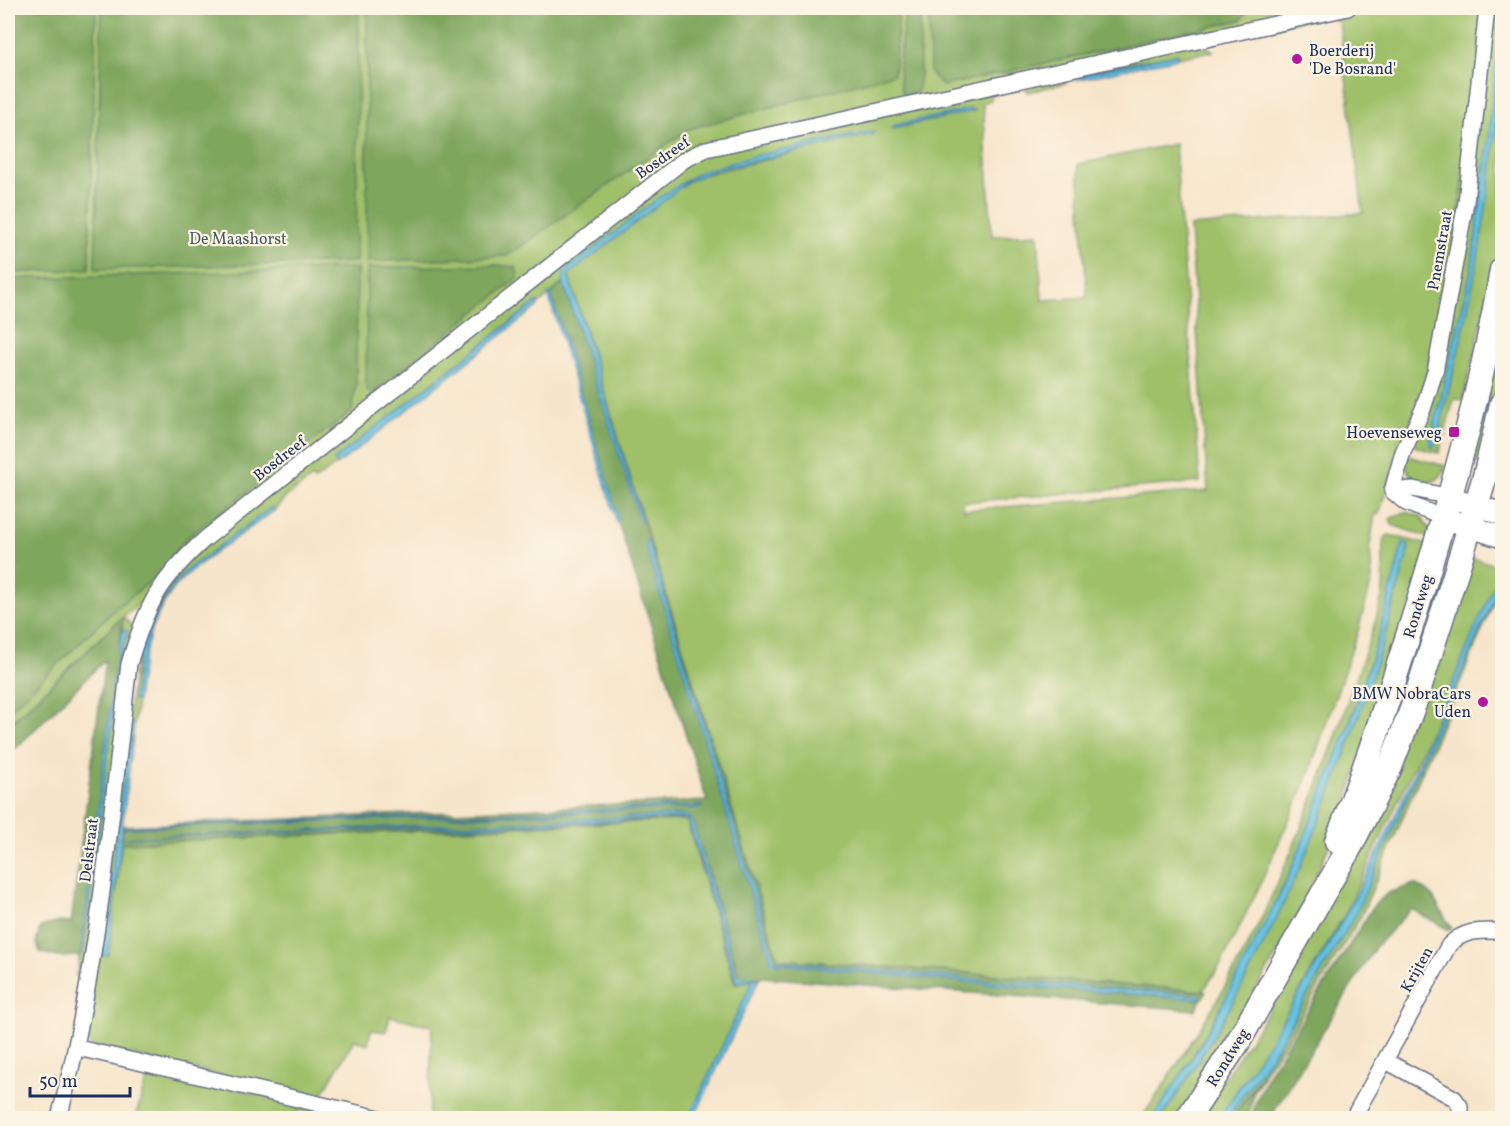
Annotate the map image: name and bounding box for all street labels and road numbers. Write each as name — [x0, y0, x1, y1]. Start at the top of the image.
street label: Bosdreef — [632, 131, 696, 185]
street label: Pnemstraat — [1423, 208, 1459, 292]
street label: Bosdreef — [249, 431, 313, 487]
street label: Rondweg — [1399, 572, 1439, 641]
street label: Delstraat — [75, 817, 105, 884]
street label: Krijten — [1396, 943, 1439, 997]
street label: Rondweg — [1202, 1024, 1255, 1092]

